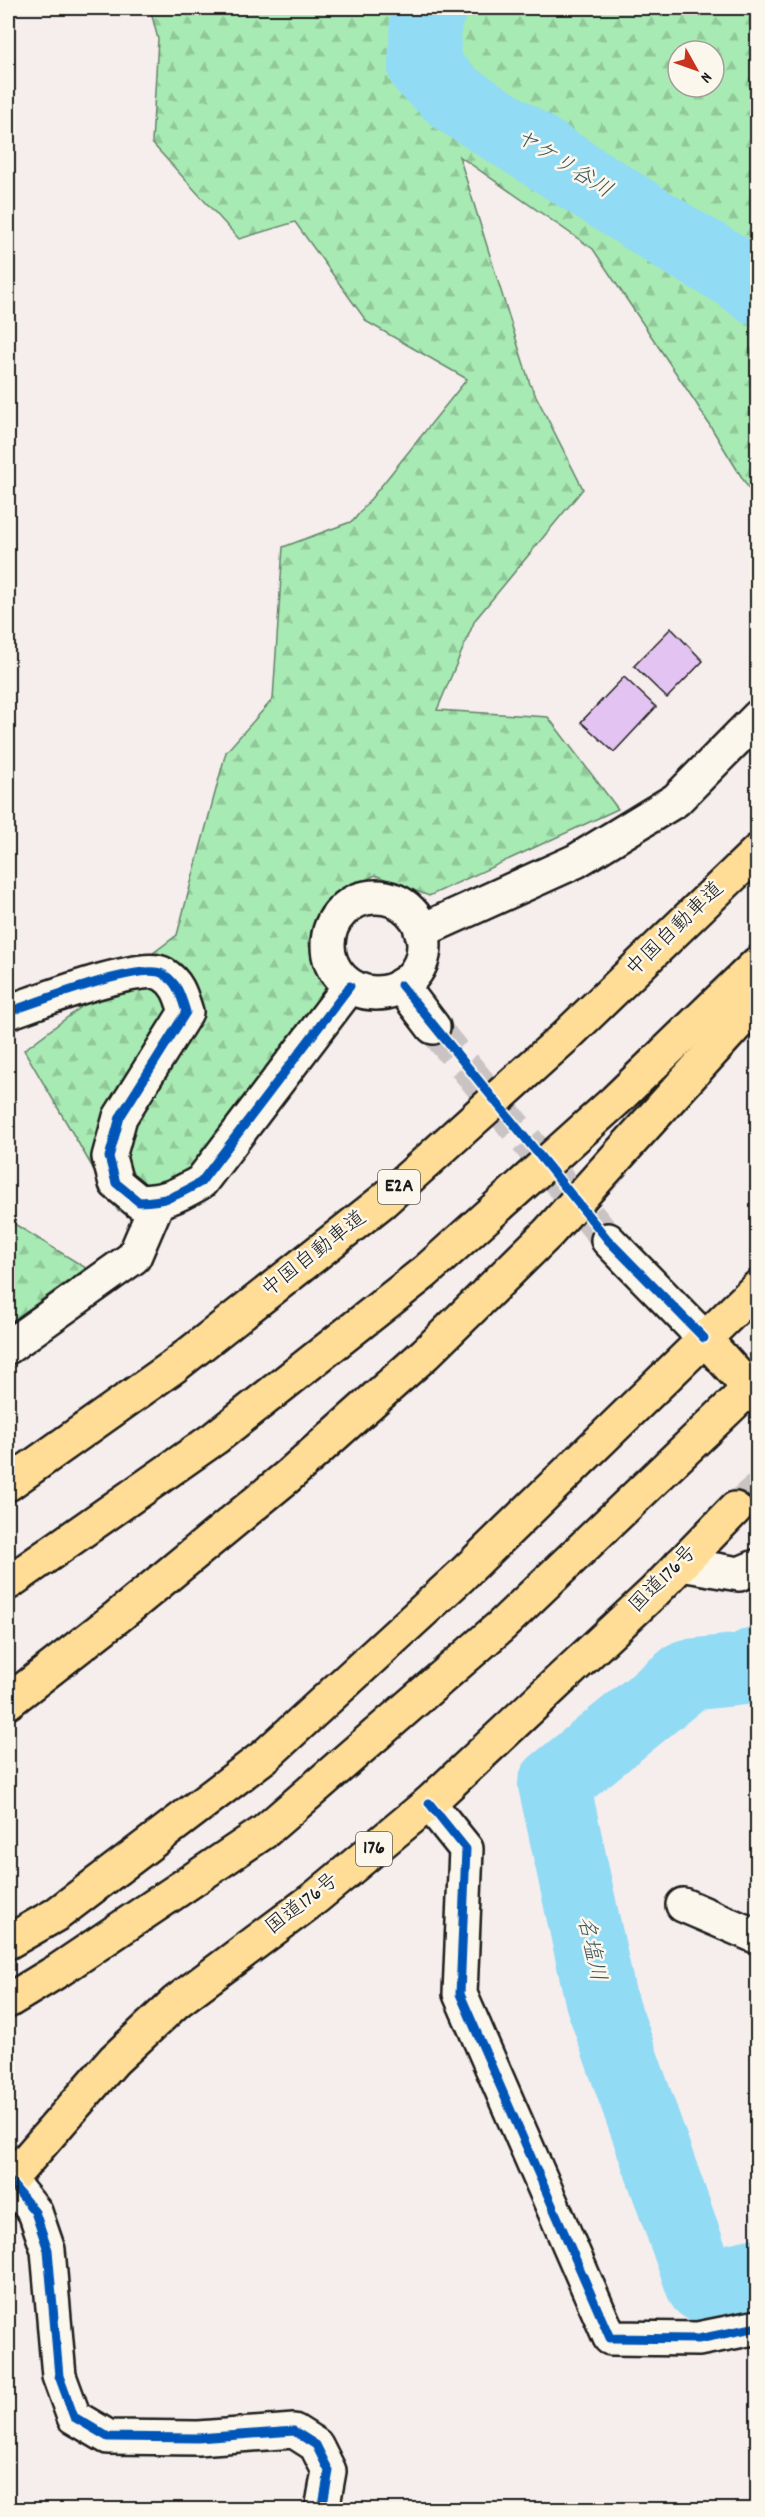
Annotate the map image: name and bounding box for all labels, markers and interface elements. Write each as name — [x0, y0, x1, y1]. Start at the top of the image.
north arrow — [666, 39, 726, 99]
text: N — [694, 67, 717, 88]
water label: ヤケリ谷川 — [508, 123, 618, 207]
street label: 中国自動車道 — [620, 875, 732, 985]
road number: E2A — [378, 1170, 420, 1204]
street label: 中国自動車道 — [256, 1204, 374, 1306]
street label: 国道176号 — [623, 1539, 705, 1621]
road number: 176 — [356, 1832, 392, 1866]
street label: 国道176号 — [260, 1867, 346, 1943]
water label: 名塩川 — [568, 1913, 612, 1985]

